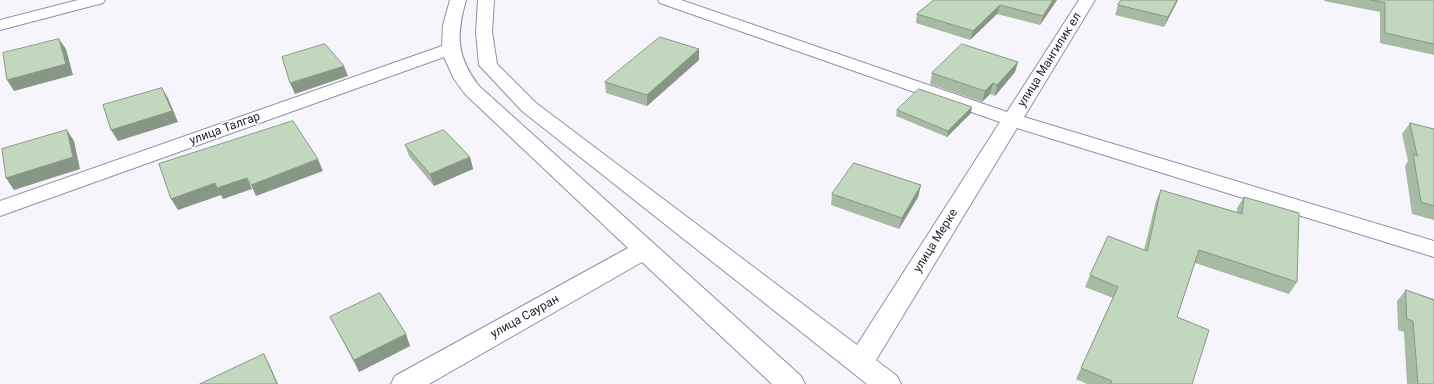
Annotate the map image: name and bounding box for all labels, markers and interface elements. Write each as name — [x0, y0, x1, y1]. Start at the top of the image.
street label: улица Мангилик ел — [1015, 10, 1085, 110]
street label: улица Талгар — [188, 110, 262, 148]
street label: улица Мерке — [911, 207, 961, 275]
street label: улица Сауран — [488, 292, 562, 342]

